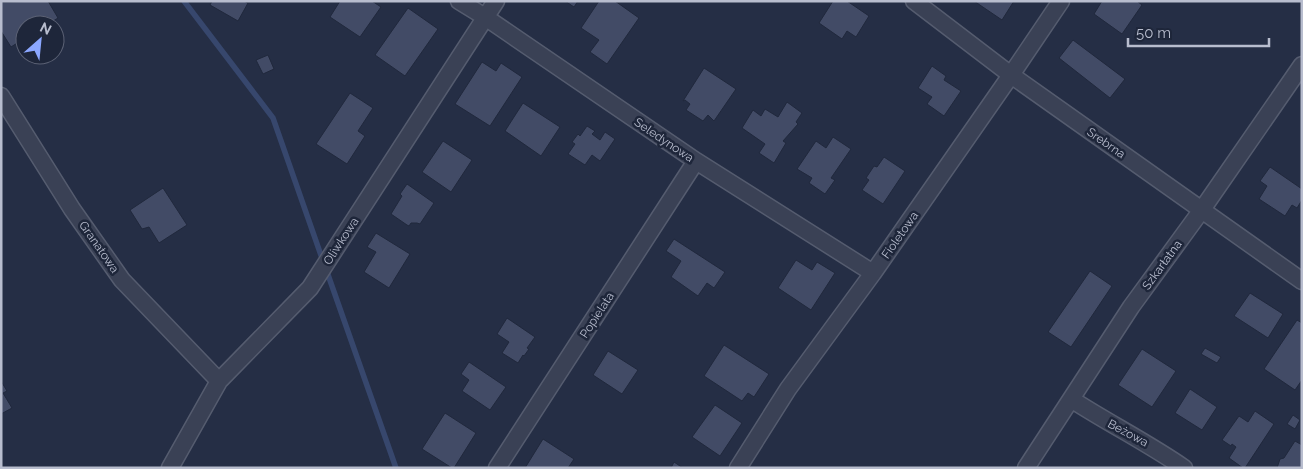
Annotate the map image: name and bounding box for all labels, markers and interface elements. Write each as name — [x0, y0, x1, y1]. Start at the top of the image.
north arrow — [15, 15, 65, 65]
scale bar — [1128, 15, 1269, 47]
text: N — [38, 19, 54, 38]
text: 50 m — [1136, 24, 1171, 42]
street label: Seledynowa — [632, 115, 696, 165]
street label: Srebrna — [1084, 125, 1128, 161]
street label: Fioletowa — [879, 209, 921, 261]
street label: Oliwkowa — [320, 215, 362, 267]
street label: Granatowa — [76, 218, 122, 276]
street label: Szkarłatna — [1139, 237, 1185, 293]
street label: Popielata — [577, 289, 617, 341]
street label: Beżowa — [1105, 417, 1151, 449]

